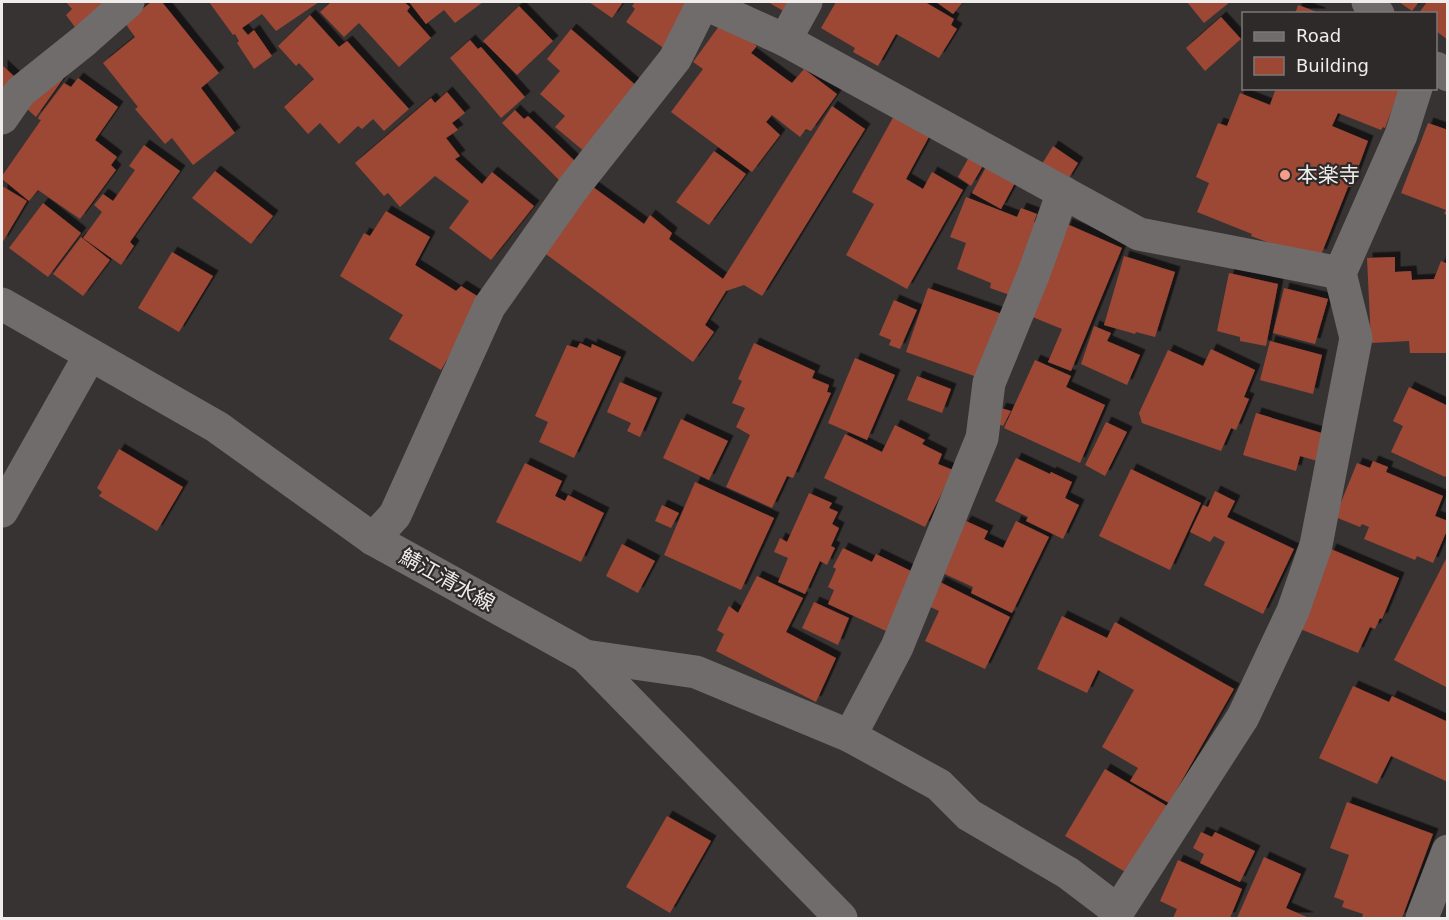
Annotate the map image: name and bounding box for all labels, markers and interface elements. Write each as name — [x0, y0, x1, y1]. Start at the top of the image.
legend — [1242, 12, 1437, 90]
text: Road — [1296, 25, 1341, 46]
text: Building — [1296, 55, 1369, 76]
place label: 本楽寺 — [1297, 163, 1360, 187]
marker: 本楽寺 — [1278, 168, 1292, 182]
street label: 鯖江清水線 — [395, 544, 499, 616]

